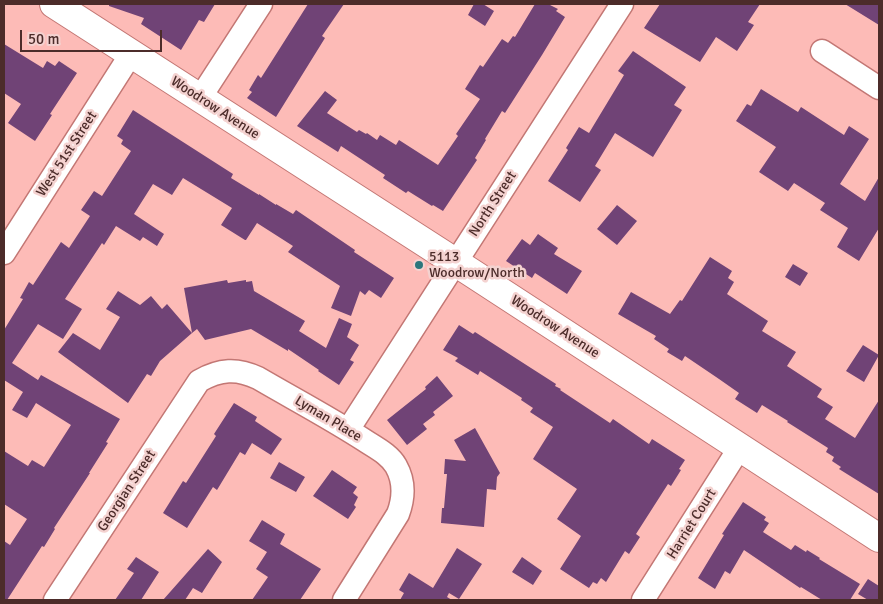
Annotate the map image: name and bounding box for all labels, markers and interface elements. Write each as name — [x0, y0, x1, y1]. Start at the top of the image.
scale bar — [22, 20, 165, 52]
text: 50 m — [28, 30, 59, 48]
street label: Woodrow Avenue — [168, 73, 262, 143]
street label: West 51st Street — [33, 108, 101, 200]
street label: North Street — [466, 168, 520, 240]
place label: 5113 Woodrow/North — [429, 249, 525, 282]
marker: 5113 Woodrow/North — [413, 259, 425, 271]
street label: Woodrow Avenue — [508, 292, 602, 362]
street label: Lyman Place — [292, 393, 364, 445]
street label: Georgian Street — [94, 447, 160, 535]
street label: Harriet Court — [664, 486, 720, 562]

